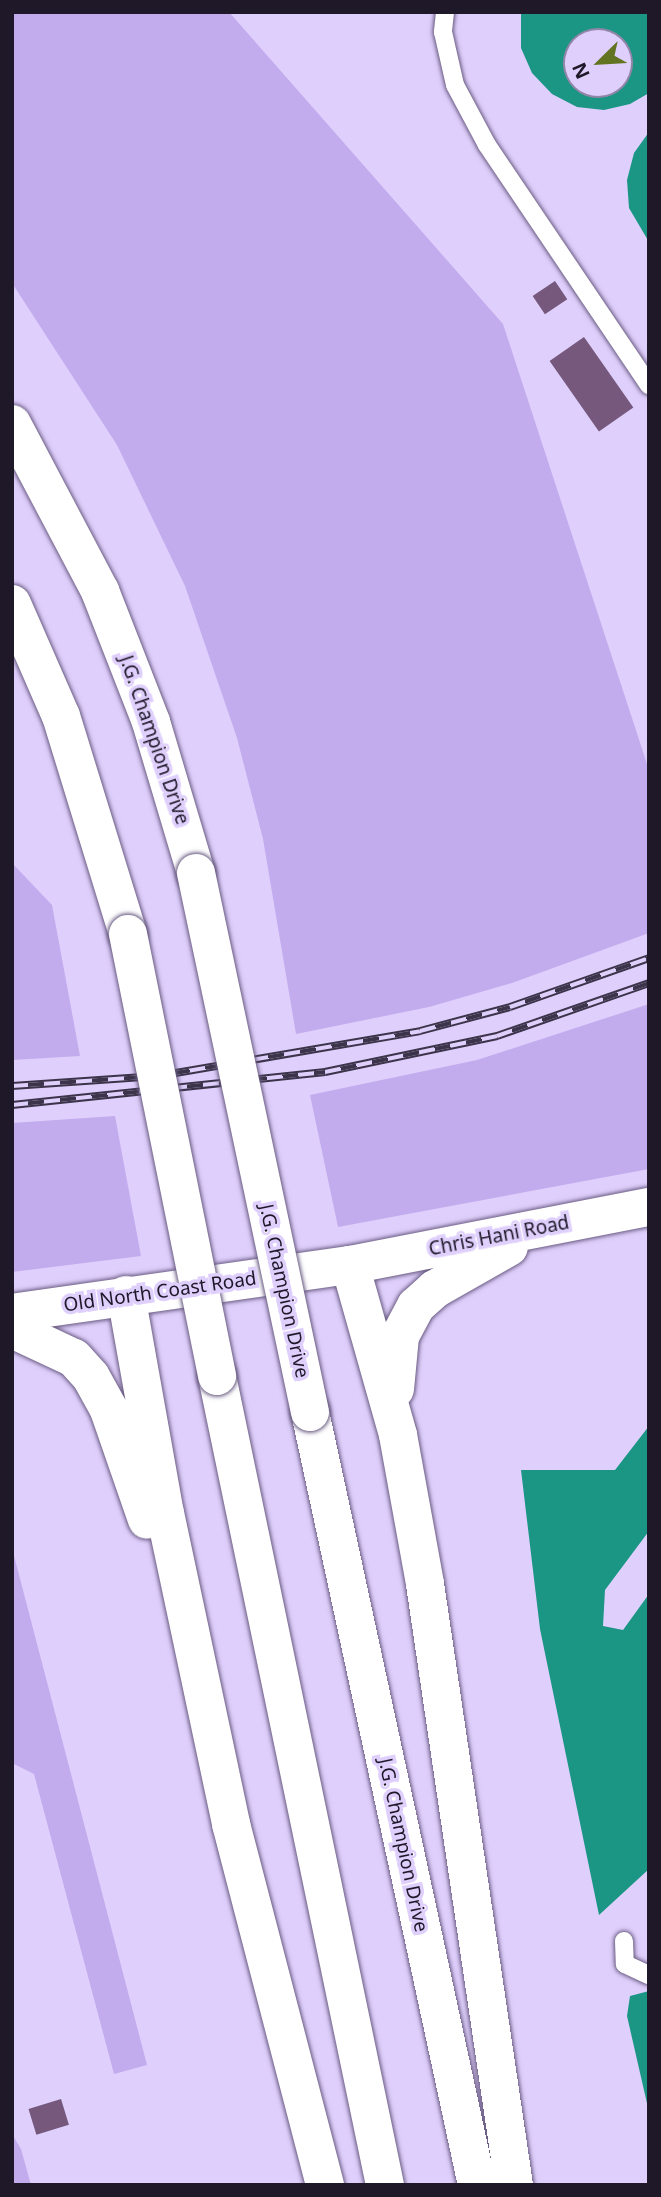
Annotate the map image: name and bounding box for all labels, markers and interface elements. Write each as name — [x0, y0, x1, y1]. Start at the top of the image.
north arrow — [563, 28, 633, 98]
text: N — [566, 58, 596, 83]
street label: J.G. Champion Drive — [114, 653, 194, 827]
street label: J.G. Champion Drive — [254, 1202, 314, 1380]
street label: Chris Hani Road — [427, 1211, 571, 1261]
street label: Old North Coast Road — [62, 1267, 258, 1317]
street label: J.G. Champion Drive — [373, 1756, 433, 1934]

